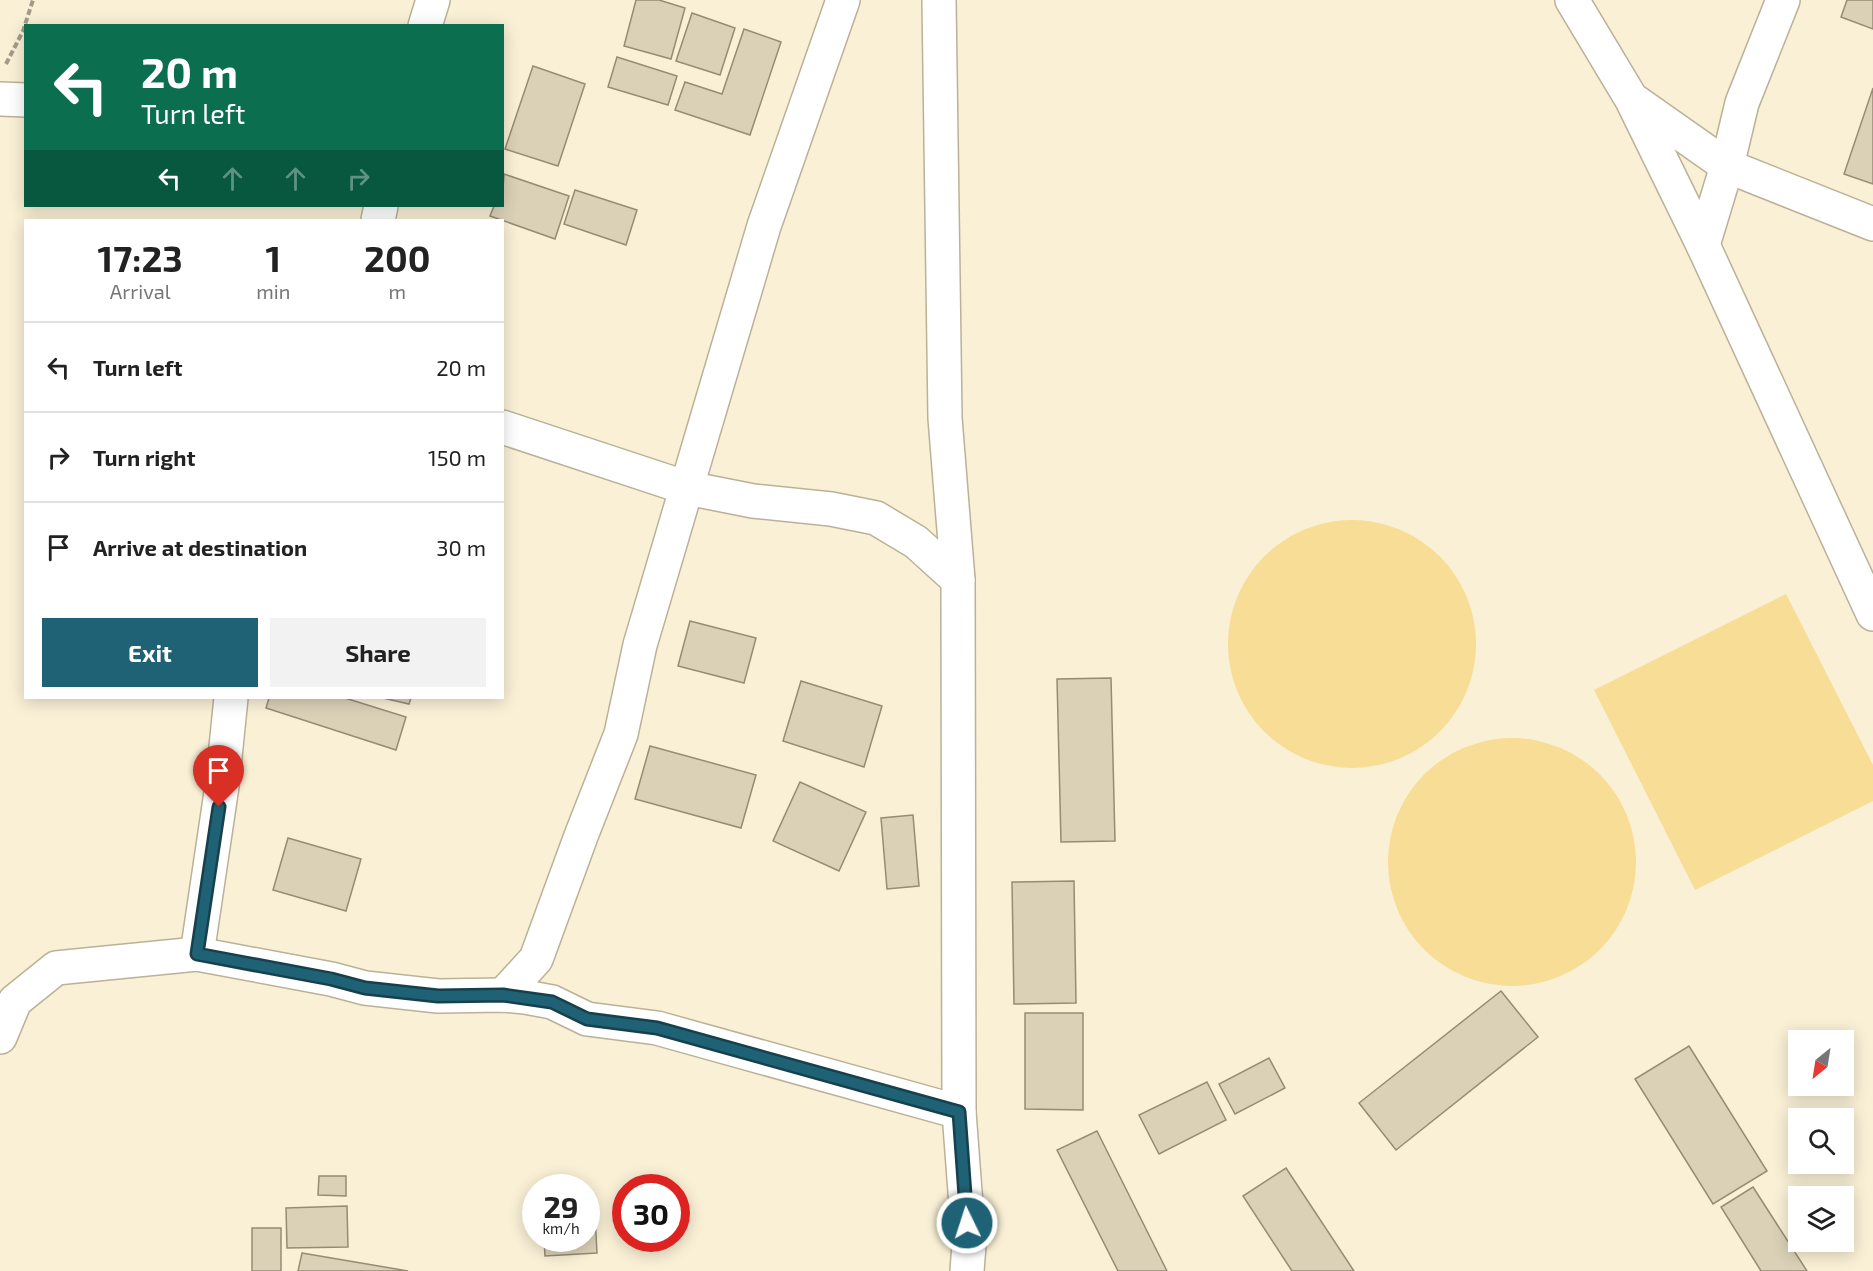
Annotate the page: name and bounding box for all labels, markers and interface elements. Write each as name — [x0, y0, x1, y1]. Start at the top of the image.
text: 20 m — [141, 46, 238, 96]
icon: left — [42, 48, 120, 126]
text: Turn left — [141, 97, 245, 129]
icon: left — [153, 162, 186, 195]
icon: ahead — [216, 162, 249, 195]
icon: ahead — [279, 162, 312, 195]
icon: right — [342, 162, 375, 195]
text: 17:23 — [98, 236, 183, 279]
text: 1 — [266, 236, 281, 279]
text: 200 — [364, 236, 430, 279]
text: Arrival — [110, 279, 171, 303]
text: min — [256, 279, 290, 303]
text: m — [388, 279, 406, 303]
icon: left — [42, 351, 75, 384]
text: Turn left — [93, 354, 182, 380]
text: 20 m — [436, 354, 486, 380]
icon: right — [42, 441, 75, 474]
text: Turn right — [93, 444, 195, 470]
text: 150 m — [428, 444, 486, 470]
icon: arrive — [42, 531, 75, 564]
text: Arrive at destination — [93, 534, 307, 560]
text: 30 m — [436, 534, 486, 560]
button: Exit — [42, 618, 258, 687]
button: Share — [270, 618, 486, 687]
pin — [193, 745, 244, 807]
icon: arrive — [202, 754, 235, 787]
north arrow — [1788, 1030, 1854, 1096]
map controls — [1788, 1030, 1854, 1252]
button: search — [1788, 1108, 1854, 1174]
speed limit sign: 30 — [612, 1174, 690, 1252]
button: layers — [1788, 1186, 1854, 1252]
text: 29 — [543, 1188, 579, 1224]
position arrow — [935, 1191, 999, 1255]
text: km/h — [542, 1219, 580, 1237]

